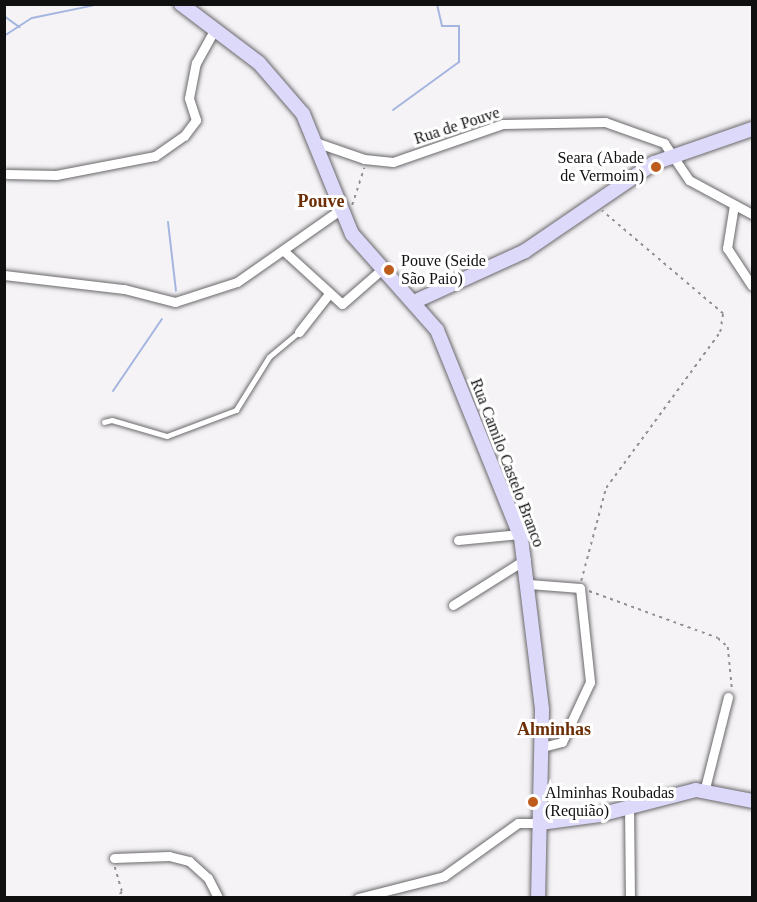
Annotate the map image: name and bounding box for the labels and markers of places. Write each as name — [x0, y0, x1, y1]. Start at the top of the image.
place label: Seara (Abade de Vermoim) — [557, 148, 644, 186]
marker: Seara (Abade de Vermoim) — [649, 160, 663, 174]
place label: Pouve (Seide São Paio) — [401, 251, 486, 289]
marker: Pouve (Seide São Paio) — [382, 263, 396, 277]
place label: Alminhas Roubadas (Requião) — [545, 783, 674, 821]
marker: Alminhas Roubadas (Requião) — [526, 795, 540, 809]

